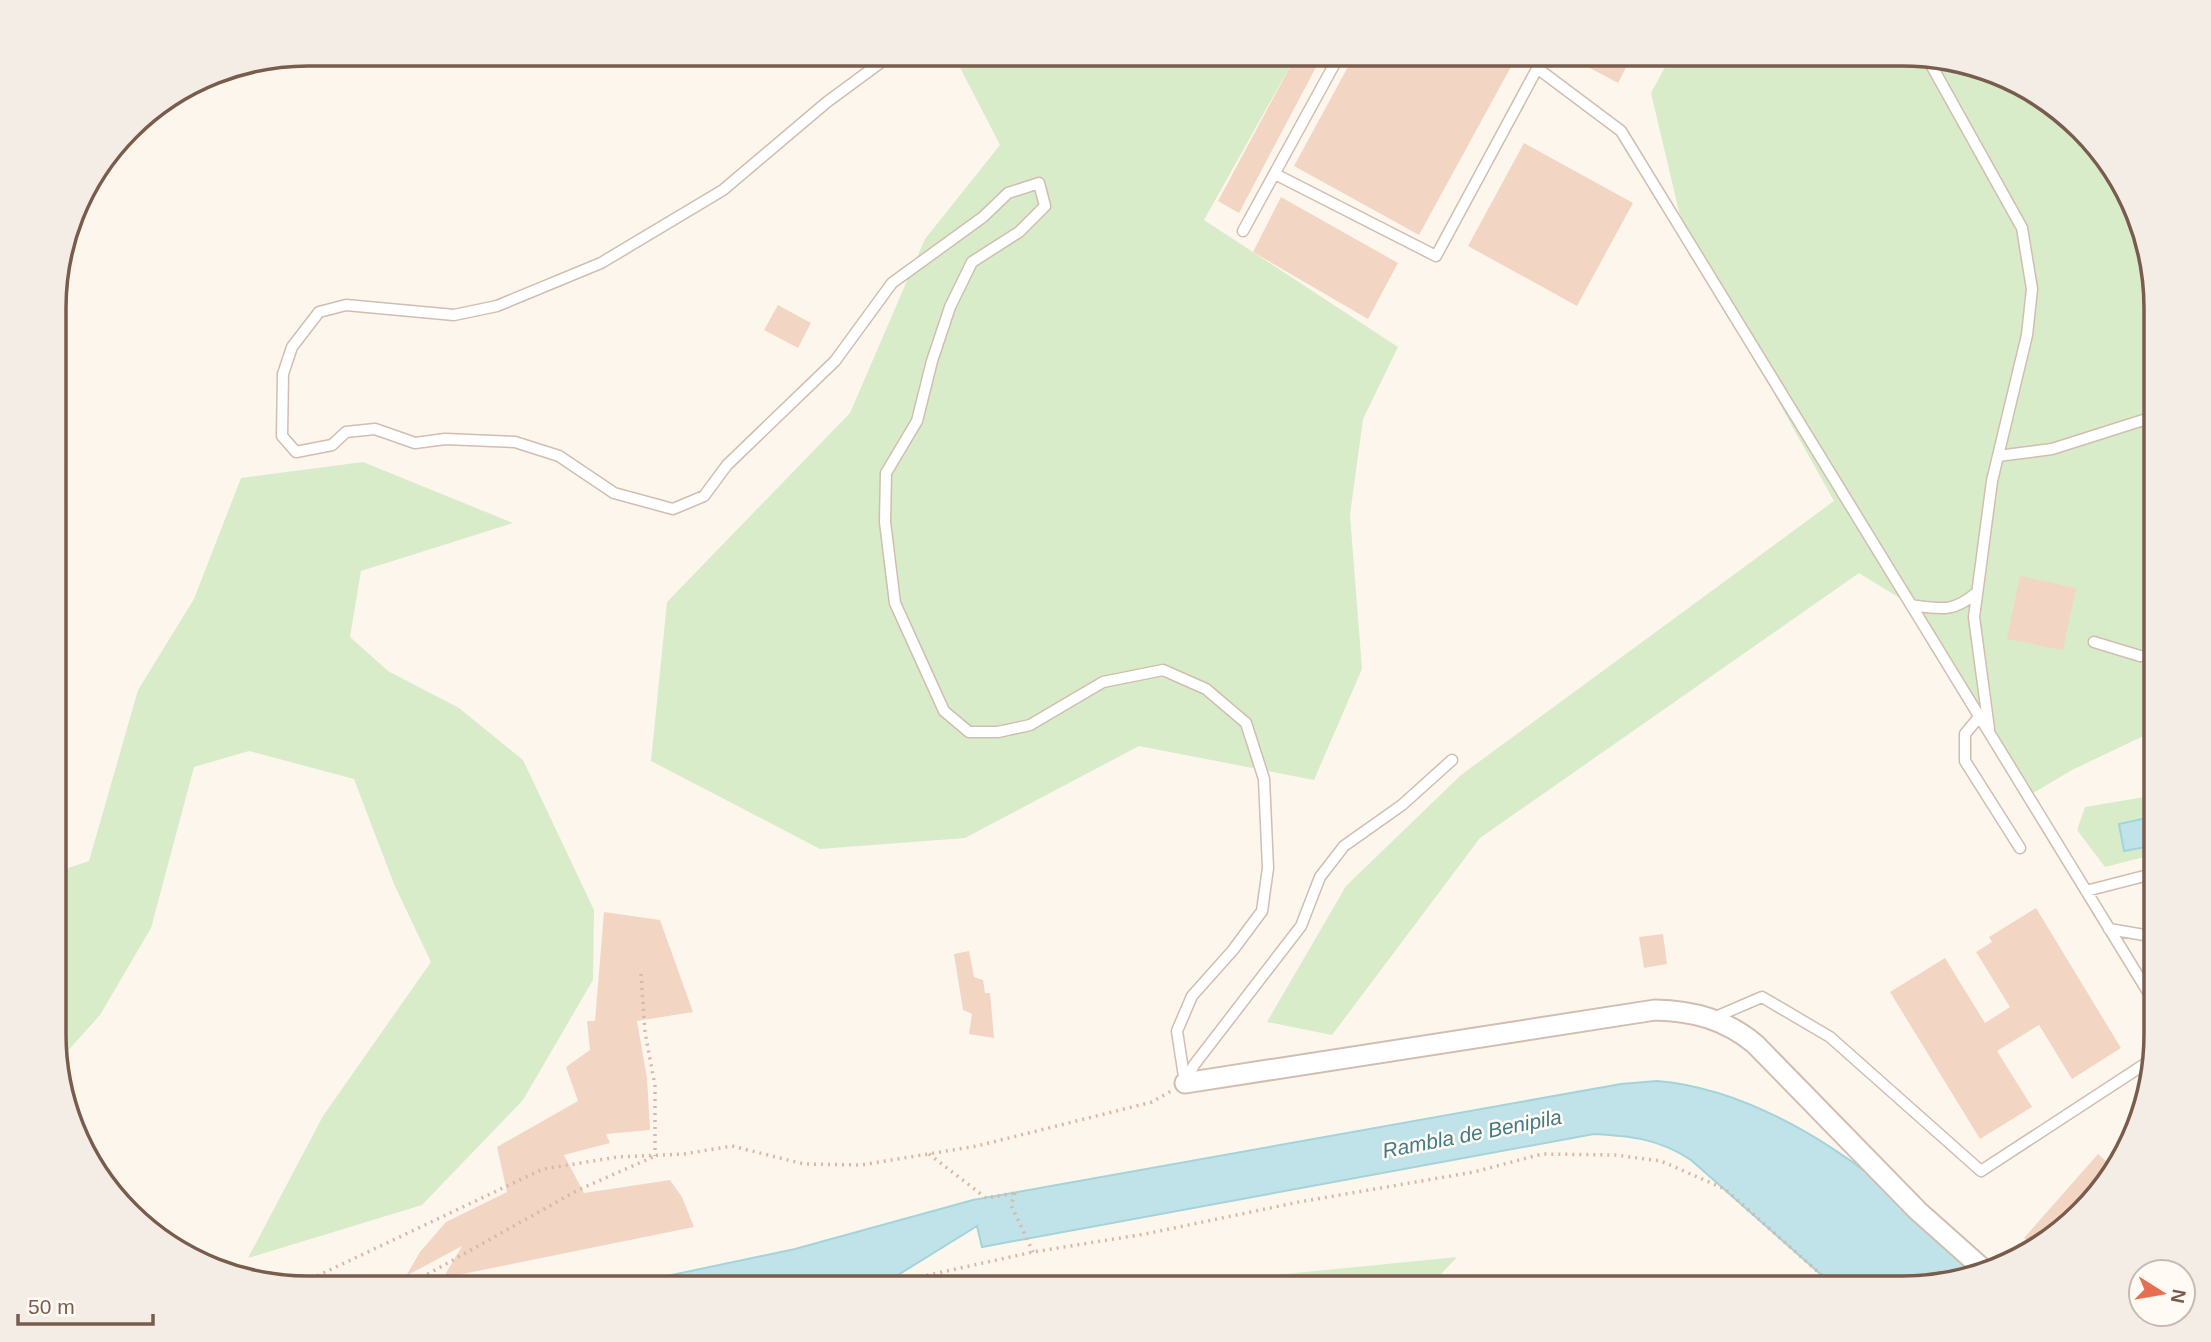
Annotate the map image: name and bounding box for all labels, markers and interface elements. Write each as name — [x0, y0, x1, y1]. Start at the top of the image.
water label: Rambla de Benipila — [1380, 1105, 1563, 1162]
north arrow — [2127, 1258, 2197, 1328]
scale bar — [18, 1282, 152, 1326]
text: N — [2167, 1287, 2190, 1305]
text: 50 m — [28, 1295, 75, 1318]

